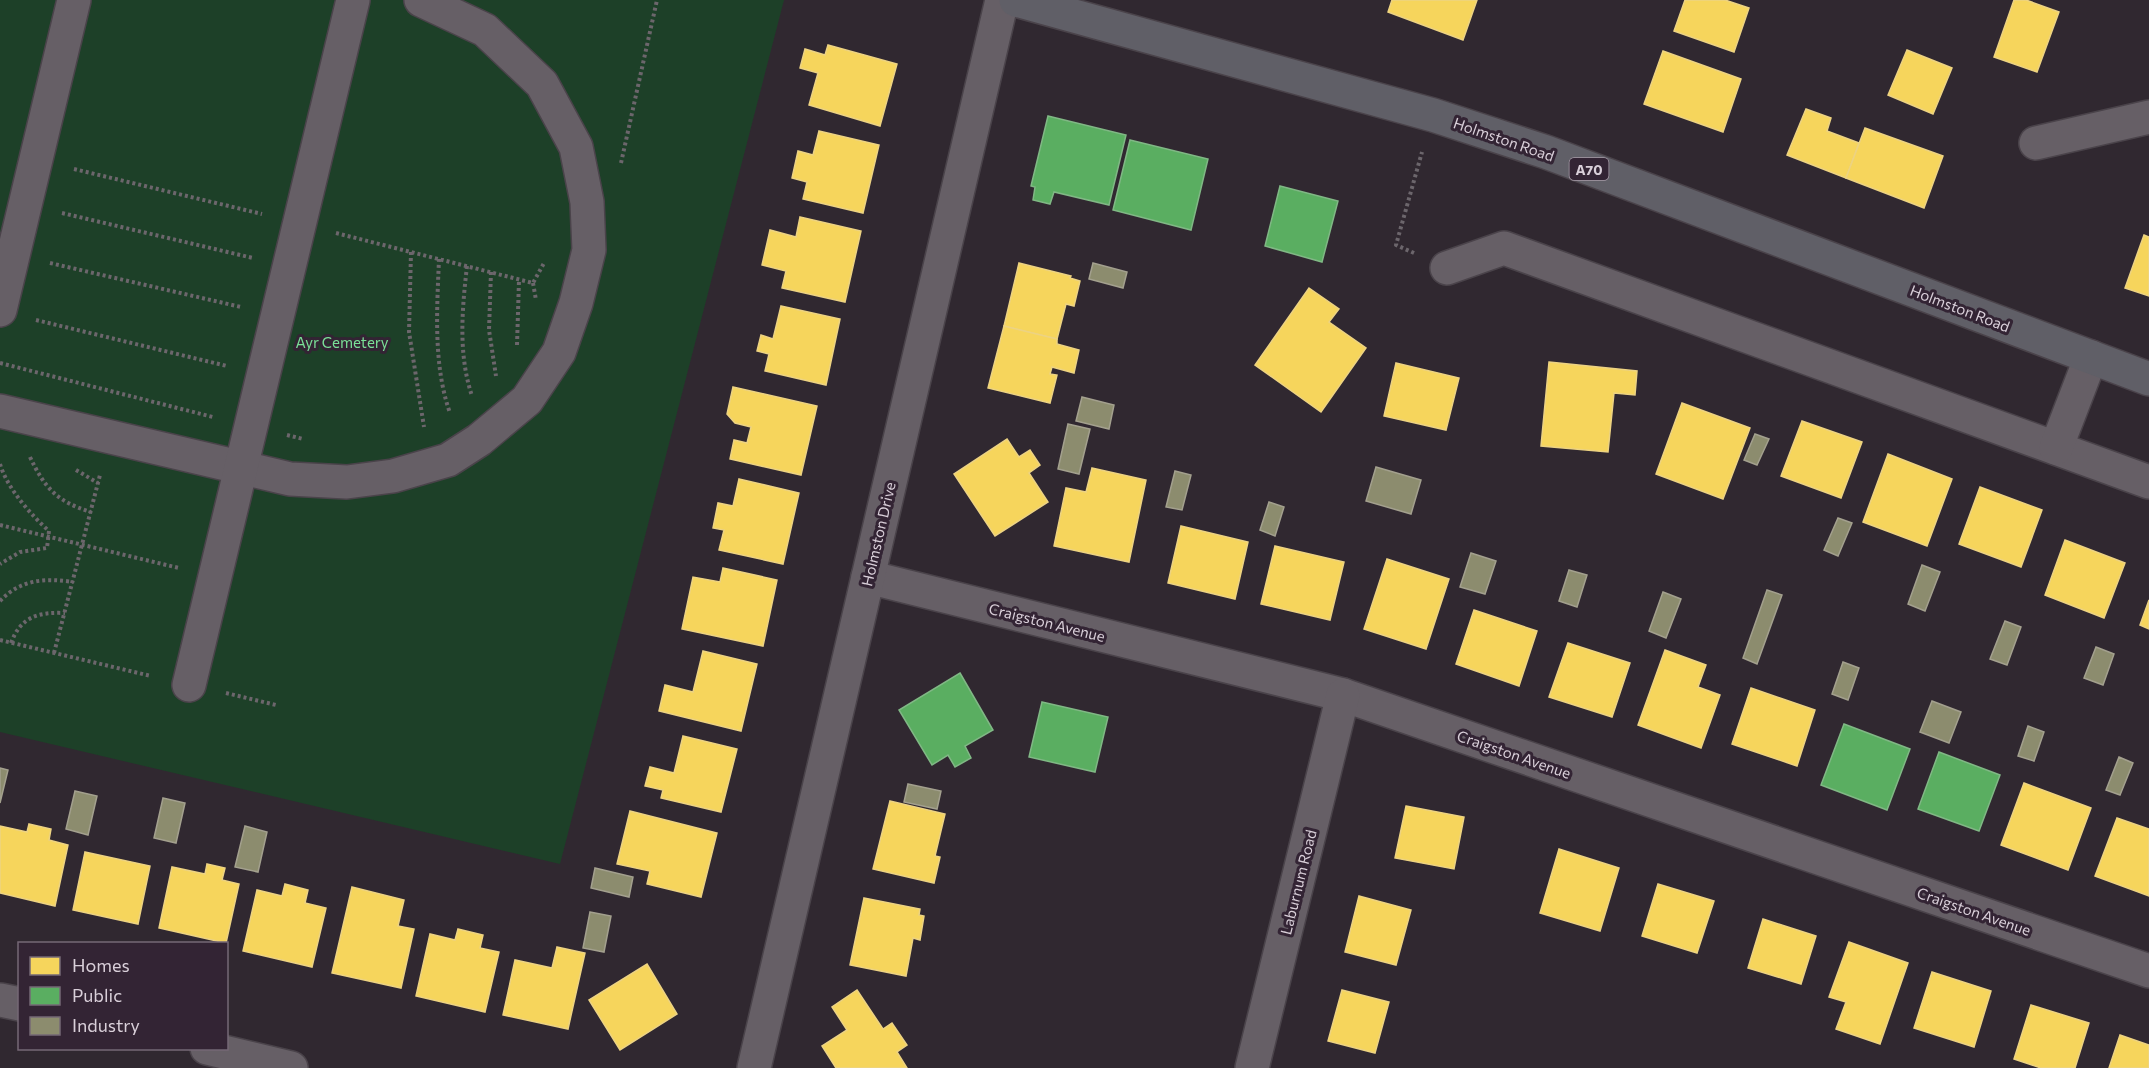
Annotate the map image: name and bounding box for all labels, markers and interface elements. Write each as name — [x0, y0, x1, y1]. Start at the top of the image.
street label: Holmston Road — [1451, 113, 1557, 165]
road number: A70 — [1570, 158, 1608, 180]
street label: Holmston Road — [1908, 281, 2012, 335]
park label: Ayr Cemetery — [295, 333, 389, 351]
street label: Holmston Drive — [857, 480, 899, 588]
street label: Craigston Avenue — [987, 599, 1107, 645]
street label: Craigston Avenue — [1455, 726, 1573, 782]
street label: Laburnum Road — [1276, 828, 1320, 936]
street label: Craigston Avenue — [1915, 883, 2033, 939]
legend — [18, 942, 228, 1050]
text: Homes — [72, 954, 130, 976]
text: Public — [72, 984, 122, 1006]
text: Industry — [72, 1014, 140, 1036]

